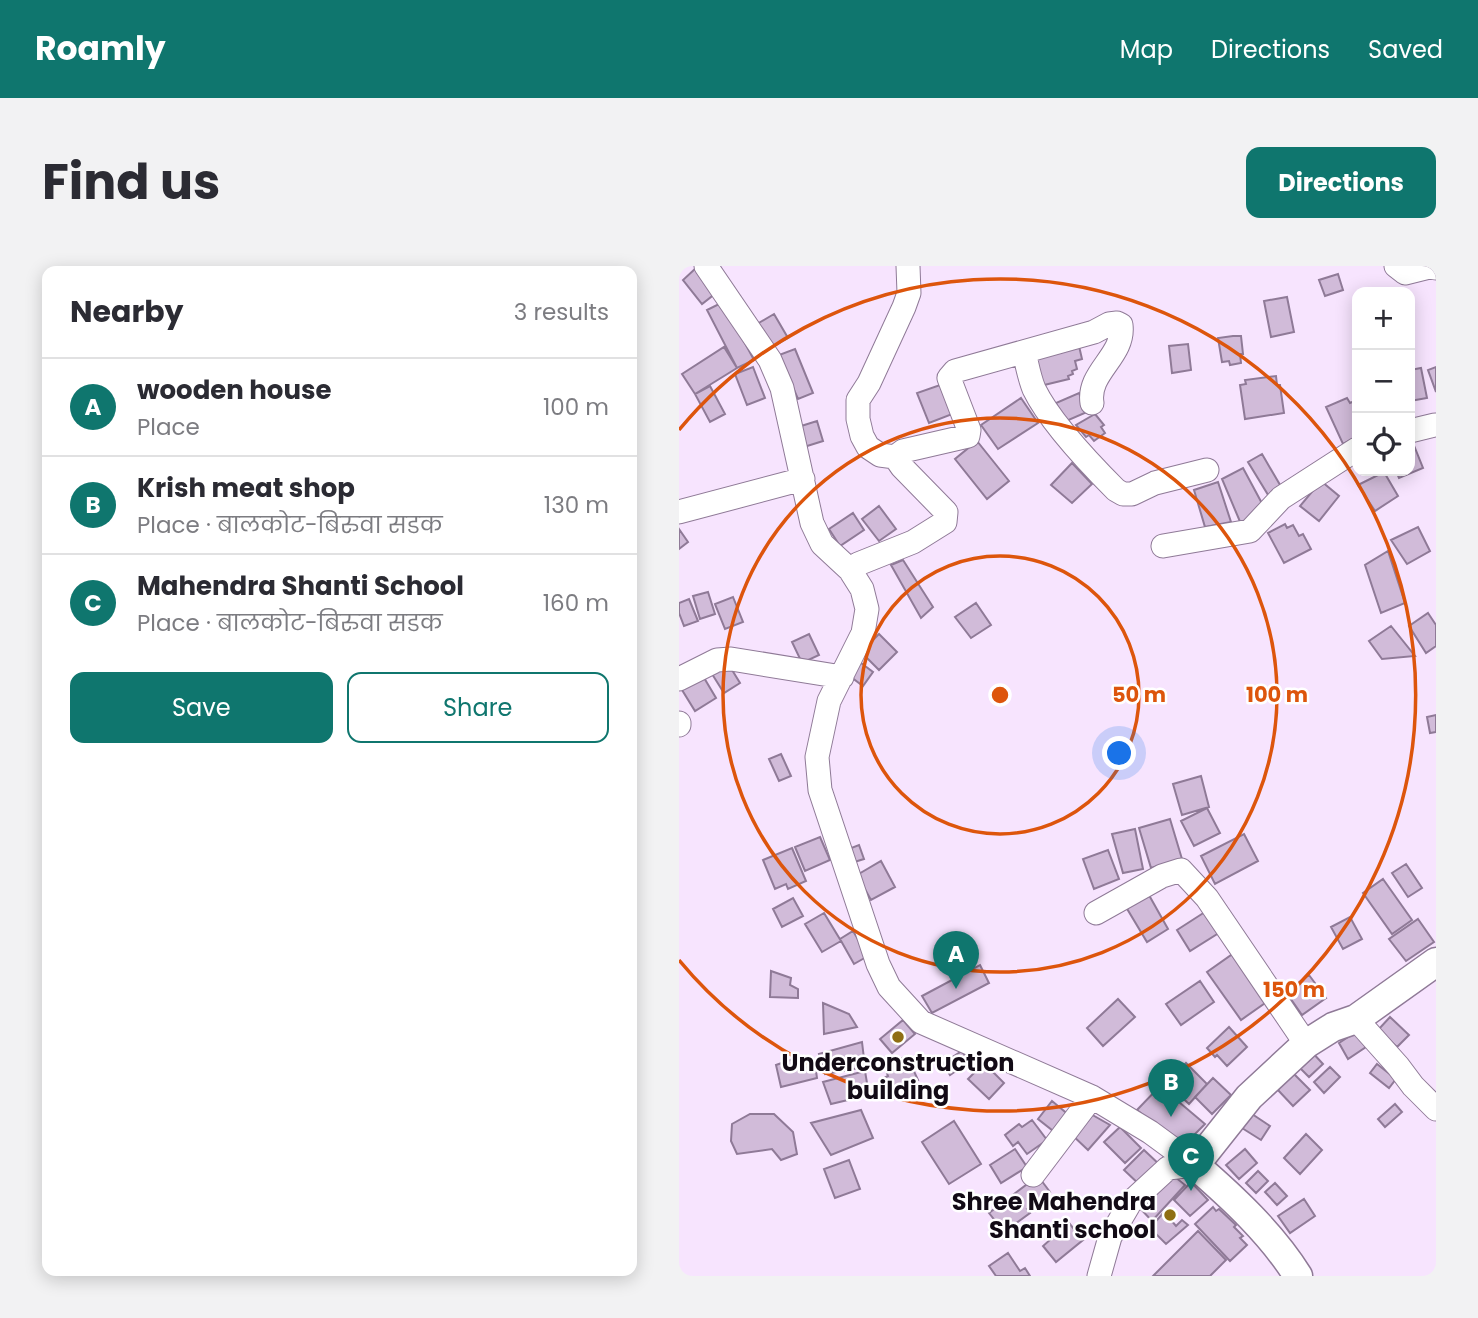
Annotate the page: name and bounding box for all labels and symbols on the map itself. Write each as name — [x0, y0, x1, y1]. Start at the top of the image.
text: 50 m — [1112, 680, 1166, 709]
text: 100 m — [1246, 680, 1308, 709]
centre of rings — [988, 683, 1012, 707]
your location — [1102, 736, 1136, 770]
pin: A — [933, 931, 979, 989]
text: 150 m — [1263, 975, 1325, 1004]
marker: Underconstruction building — [890, 1029, 906, 1045]
place label: Underconstruction building — [782, 1046, 1014, 1107]
pin: B — [1148, 1059, 1194, 1117]
pin: C — [1168, 1133, 1214, 1191]
place label: Shree Mahendra Shanti school — [952, 1185, 1156, 1246]
marker: Shree Mahendra Shanti school — [1162, 1207, 1178, 1223]

